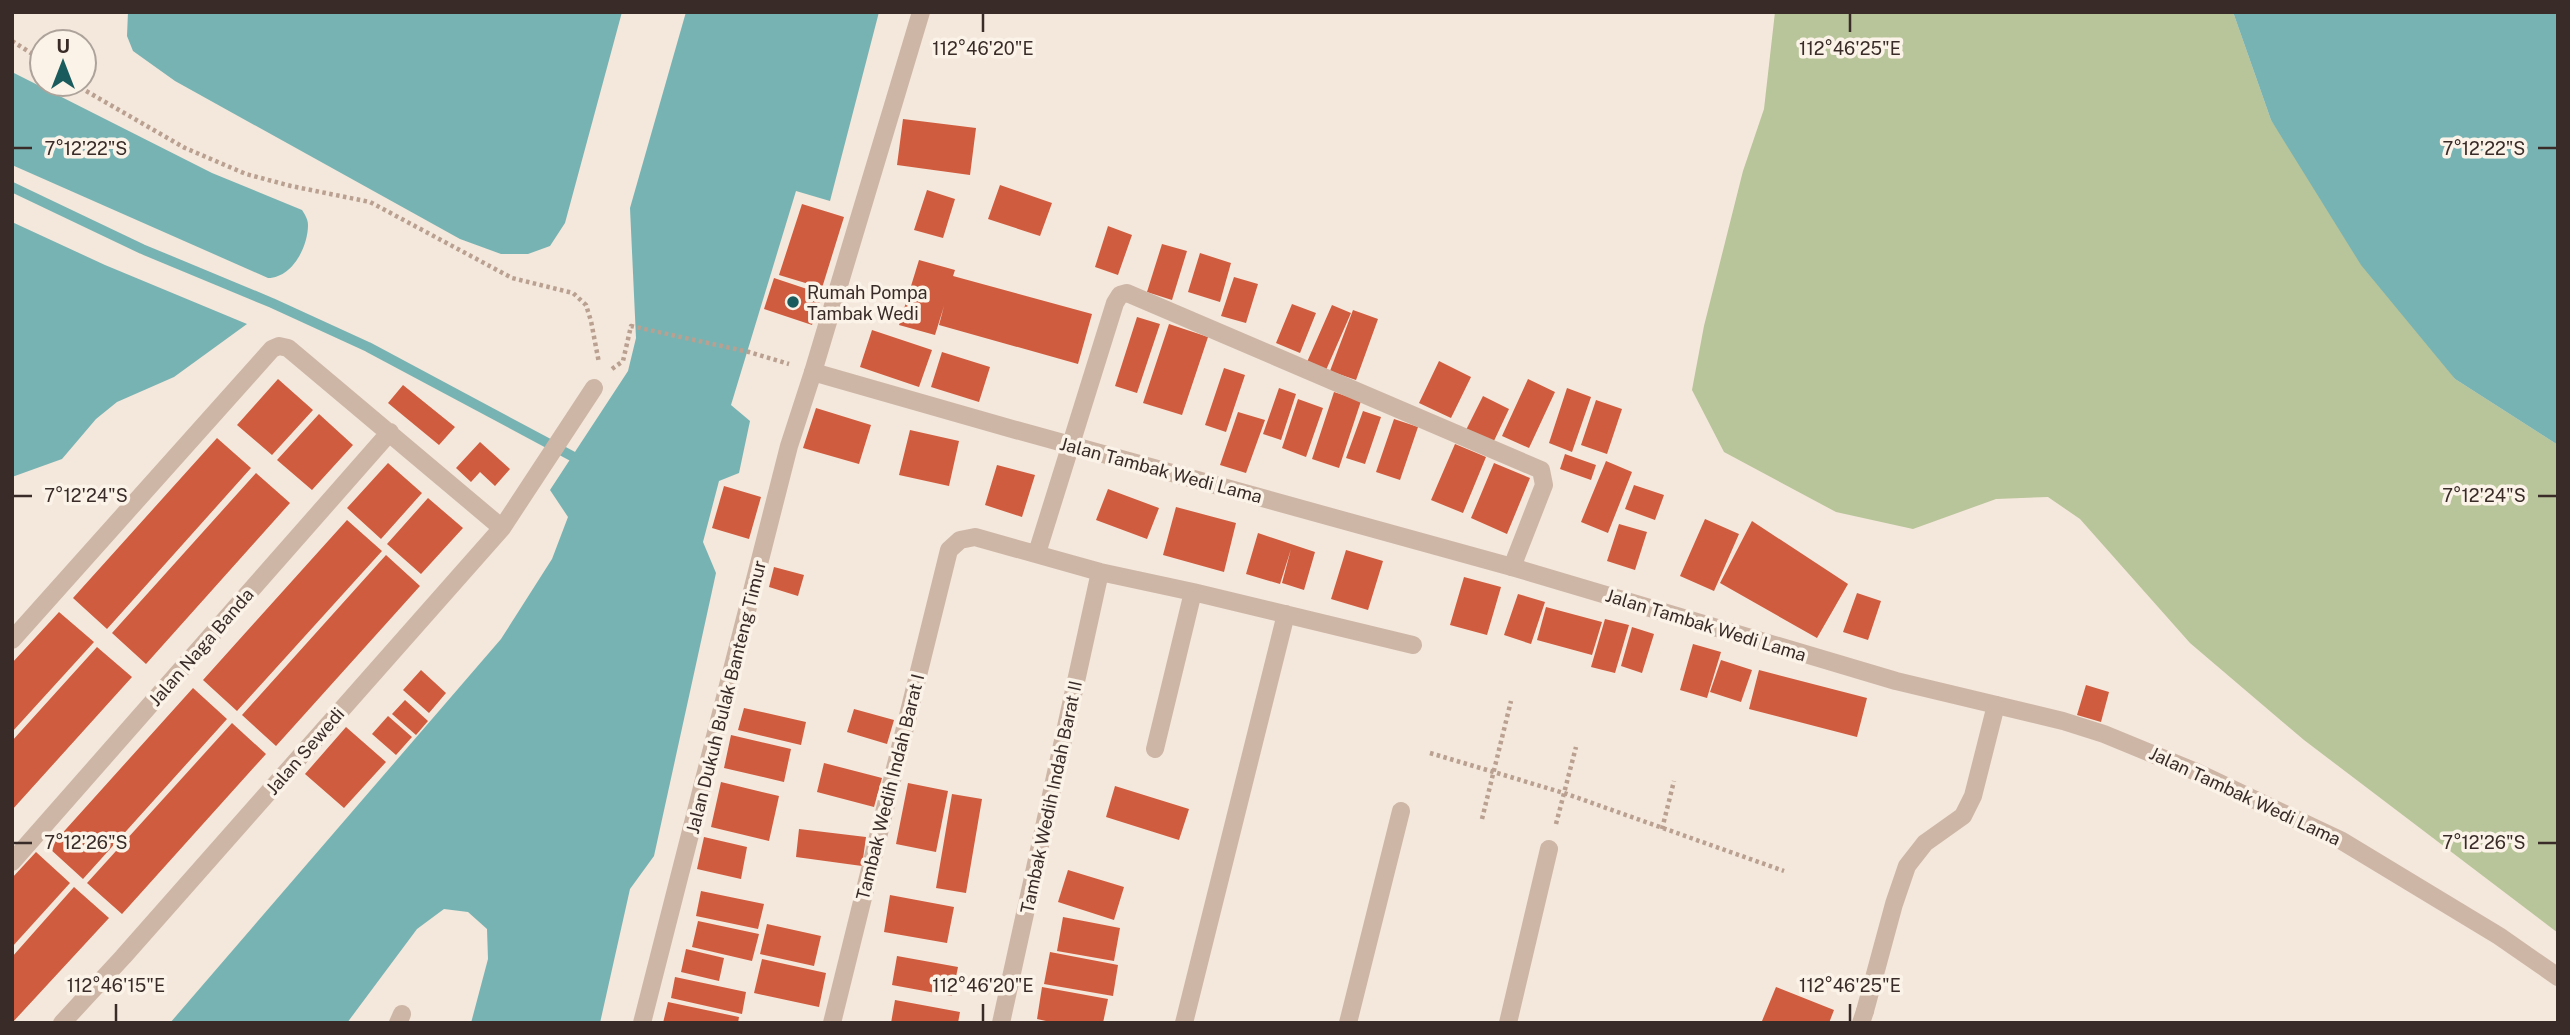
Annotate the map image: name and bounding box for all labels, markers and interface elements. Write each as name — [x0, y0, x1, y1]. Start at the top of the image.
north arrow — [28, 28, 98, 98]
text: U — [56, 35, 70, 57]
text: 112°46'20"E — [932, 38, 1034, 59]
text: 112°46'25"E — [1799, 38, 1901, 59]
text: 7°12'22"S — [45, 138, 127, 159]
text: 7°12'22"S — [2443, 138, 2525, 159]
place label: Rumah Pompa Tambak Wedi — [807, 282, 927, 324]
marker: Rumah Pompa Tambak Wedi — [785, 294, 801, 310]
street label: Jalan Tambak Wedi Lama — [1058, 433, 1264, 507]
text: 7°12'24"S — [44, 485, 128, 506]
text: 7°12'24"S — [2442, 485, 2526, 506]
street label: Jalan Dukuh Bulak Banteng Timur — [682, 558, 770, 836]
street label: Jalan Naga Banda — [144, 584, 258, 710]
street label: Jalan Tambak Wedi Lama — [1603, 584, 1809, 666]
street label: Tambak Wedih Indah Barat I — [852, 672, 928, 902]
street label: Tambak Wedih Indah Barat II — [1016, 679, 1086, 915]
street label: Jalan Sewedi — [261, 703, 349, 799]
street label: Jalan Tambak Wedi Lama — [2146, 742, 2344, 850]
text: 7°12'26"S — [44, 832, 128, 853]
text: 7°12'26"S — [2442, 832, 2526, 853]
text: 112°46'15"E — [67, 975, 165, 996]
text: 112°46'20"E — [932, 975, 1034, 996]
text: 112°46'25"E — [1799, 975, 1901, 996]

